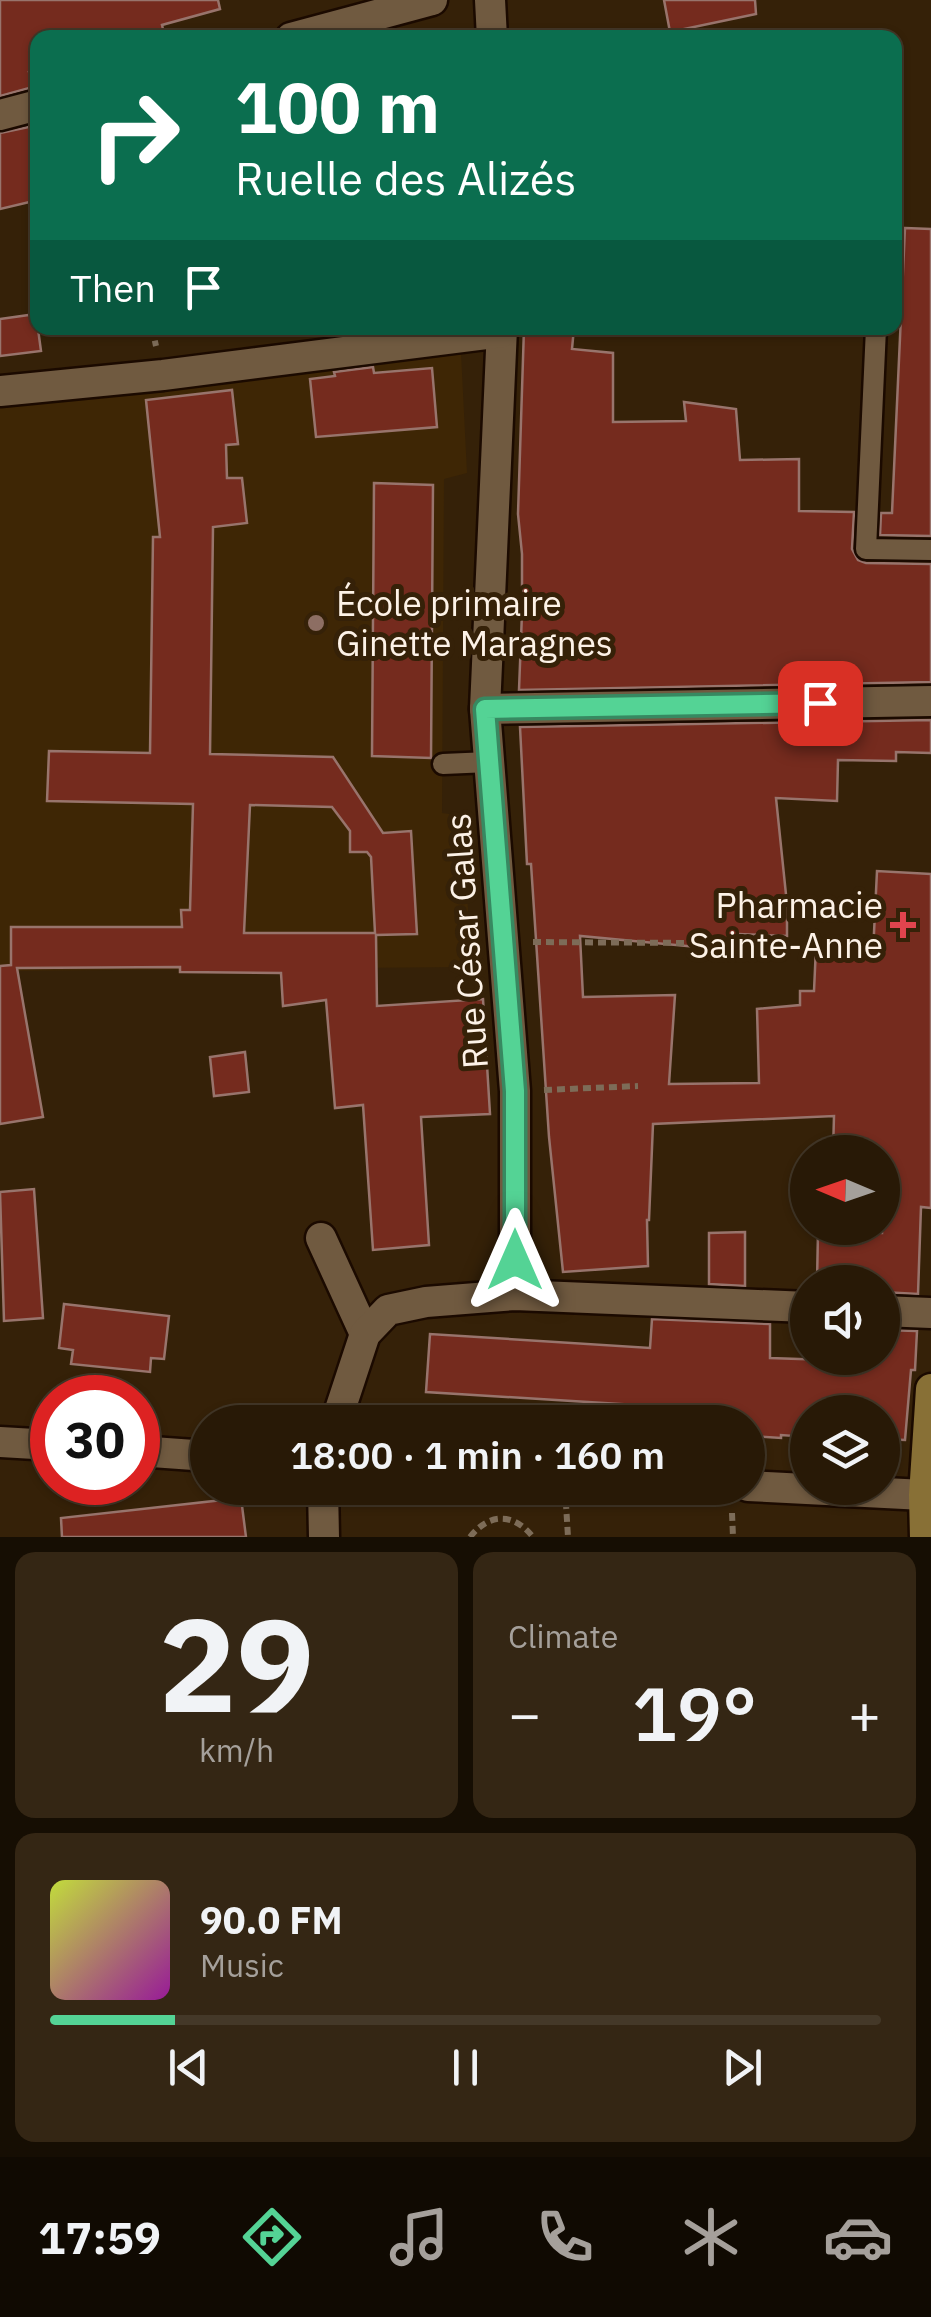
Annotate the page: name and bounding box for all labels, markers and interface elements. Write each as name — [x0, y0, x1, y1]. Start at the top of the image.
text: 100 m — [235, 61, 440, 152]
icon: right — [70, 70, 200, 200]
text: Ruelle des Alizés — [235, 149, 576, 207]
icon: arrive — [176, 260, 231, 315]
text: Then — [70, 263, 156, 312]
place label: École primaire Ginette Maragnes — [336, 580, 613, 666]
marker: École primaire Ginette Maragnes — [305, 612, 327, 634]
pin — [778, 661, 863, 746]
icon: arrive — [793, 676, 848, 731]
street label: Rue César Galas — [434, 812, 498, 1070]
place label: Pharmacie Sainte-Anne — [689, 882, 883, 968]
marker: Pharmacie Sainte-Anne — [892, 914, 914, 936]
north arrow — [790, 1135, 900, 1245]
map controls — [790, 1135, 900, 1505]
position arrow — [463, 1208, 567, 1312]
button: sound — [790, 1265, 900, 1375]
speed limit sign: 30 — [30, 1375, 160, 1505]
button: layers — [790, 1395, 900, 1505]
text: 18:00 · 1 min · 160 m — [290, 1430, 665, 1479]
text: 29 — [158, 1579, 315, 1748]
text: Climate — [508, 1615, 618, 1657]
text: 19° — [632, 1664, 757, 1762]
text: − — [508, 1678, 541, 1749]
text: + — [848, 1678, 881, 1749]
text: km/h — [199, 1729, 274, 1771]
text: 90.0 FM — [200, 1895, 343, 1944]
text: Music — [200, 1944, 284, 1986]
icon: previous — [161, 2040, 216, 2095]
icon: pause — [438, 2040, 493, 2095]
icon: next — [715, 2040, 770, 2095]
icon: directions — [237, 2202, 307, 2272]
icon: music — [384, 2202, 454, 2272]
icon: phone — [530, 2202, 600, 2272]
icon: climate — [676, 2202, 746, 2272]
icon: car — [823, 2202, 893, 2272]
text: 17:59 — [38, 2208, 161, 2266]

